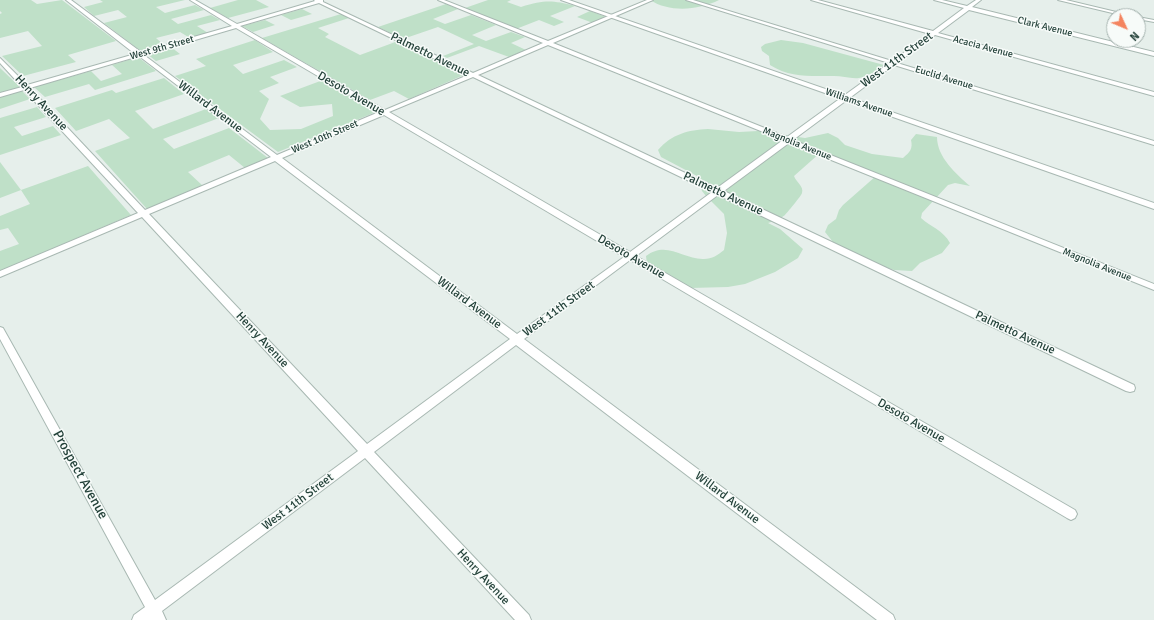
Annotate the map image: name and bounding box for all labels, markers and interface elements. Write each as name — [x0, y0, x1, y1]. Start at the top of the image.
north arrow — [1106, 8, 1146, 48]
street label: Clark Avenue — [1016, 14, 1074, 40]
street label: West 11th Street — [858, 29, 936, 91]
text: N — [1127, 29, 1142, 43]
street label: Palmetto Avenue — [388, 30, 472, 80]
street label: West 9th Street — [129, 33, 195, 63]
street label: Acacia Avenue — [952, 33, 1014, 61]
street label: Euclid Avenue — [914, 63, 974, 93]
street label: Desoto Avenue — [315, 69, 387, 119]
street label: Henry Avenue — [11, 72, 71, 134]
street label: Willard Avenue — [175, 78, 245, 136]
street label: Williams Avenue — [824, 86, 894, 120]
street label: West 10th Street — [290, 118, 360, 156]
street label: Magnolia Avenue — [761, 125, 833, 163]
street label: Palmetto Avenue — [681, 169, 765, 219]
street label: Desoto Avenue — [595, 232, 667, 282]
street label: Magnolia Avenue — [1061, 246, 1133, 284]
street label: Willard Avenue — [434, 274, 504, 332]
street label: West 11th Street — [520, 278, 598, 340]
street label: Palmetto Avenue — [973, 308, 1057, 358]
street label: Henry Avenue — [232, 309, 292, 371]
street label: Desoto Avenue — [875, 396, 947, 446]
street label: Prospect Avenue — [49, 428, 111, 522]
street label: Willard Avenue — [692, 469, 762, 527]
street label: West 11th Street — [260, 471, 336, 533]
street label: Henry Avenue — [453, 546, 513, 608]

